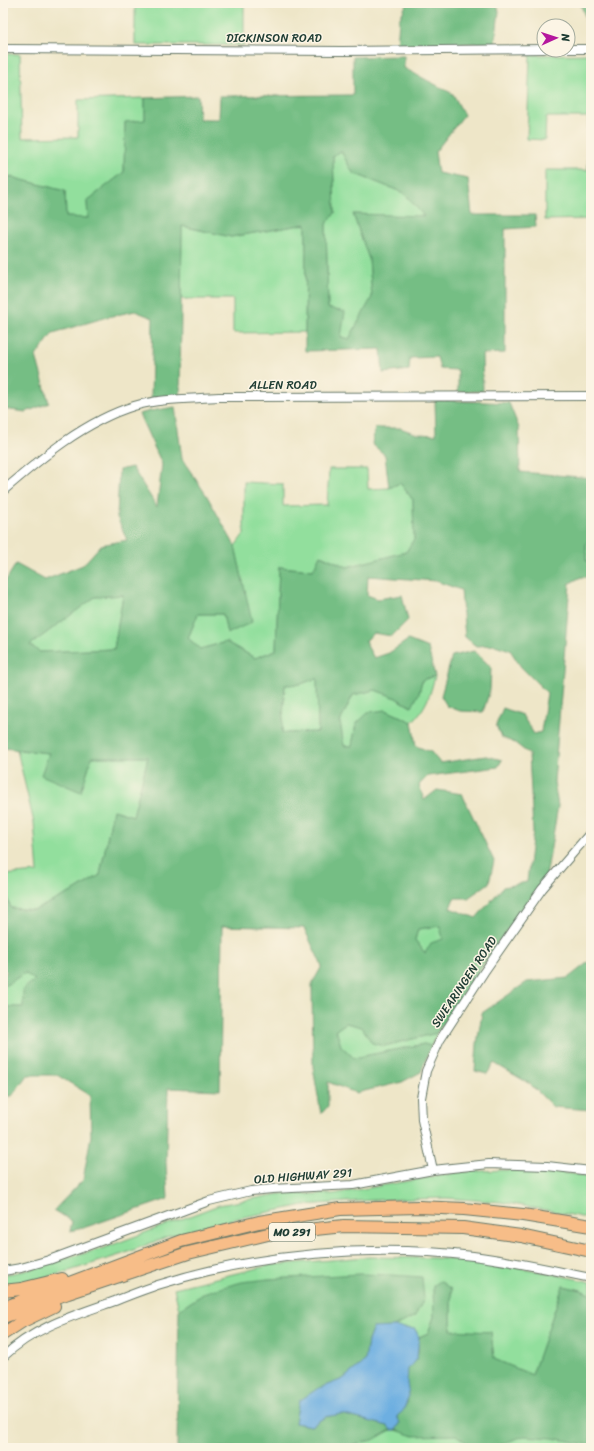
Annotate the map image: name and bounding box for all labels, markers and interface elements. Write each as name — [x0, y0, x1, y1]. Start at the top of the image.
north arrow — [536, 18, 576, 58]
street label: DICKINSON ROAD — [226, 27, 323, 49]
text: N — [556, 32, 575, 42]
street label: ALLEN ROAD — [248, 374, 317, 396]
street label: SWEARINGEN ROAD — [425, 931, 503, 1032]
street label: OLD HIGHWAY 291 — [253, 1162, 353, 1190]
road number: MO 291 — [269, 1223, 315, 1241]

